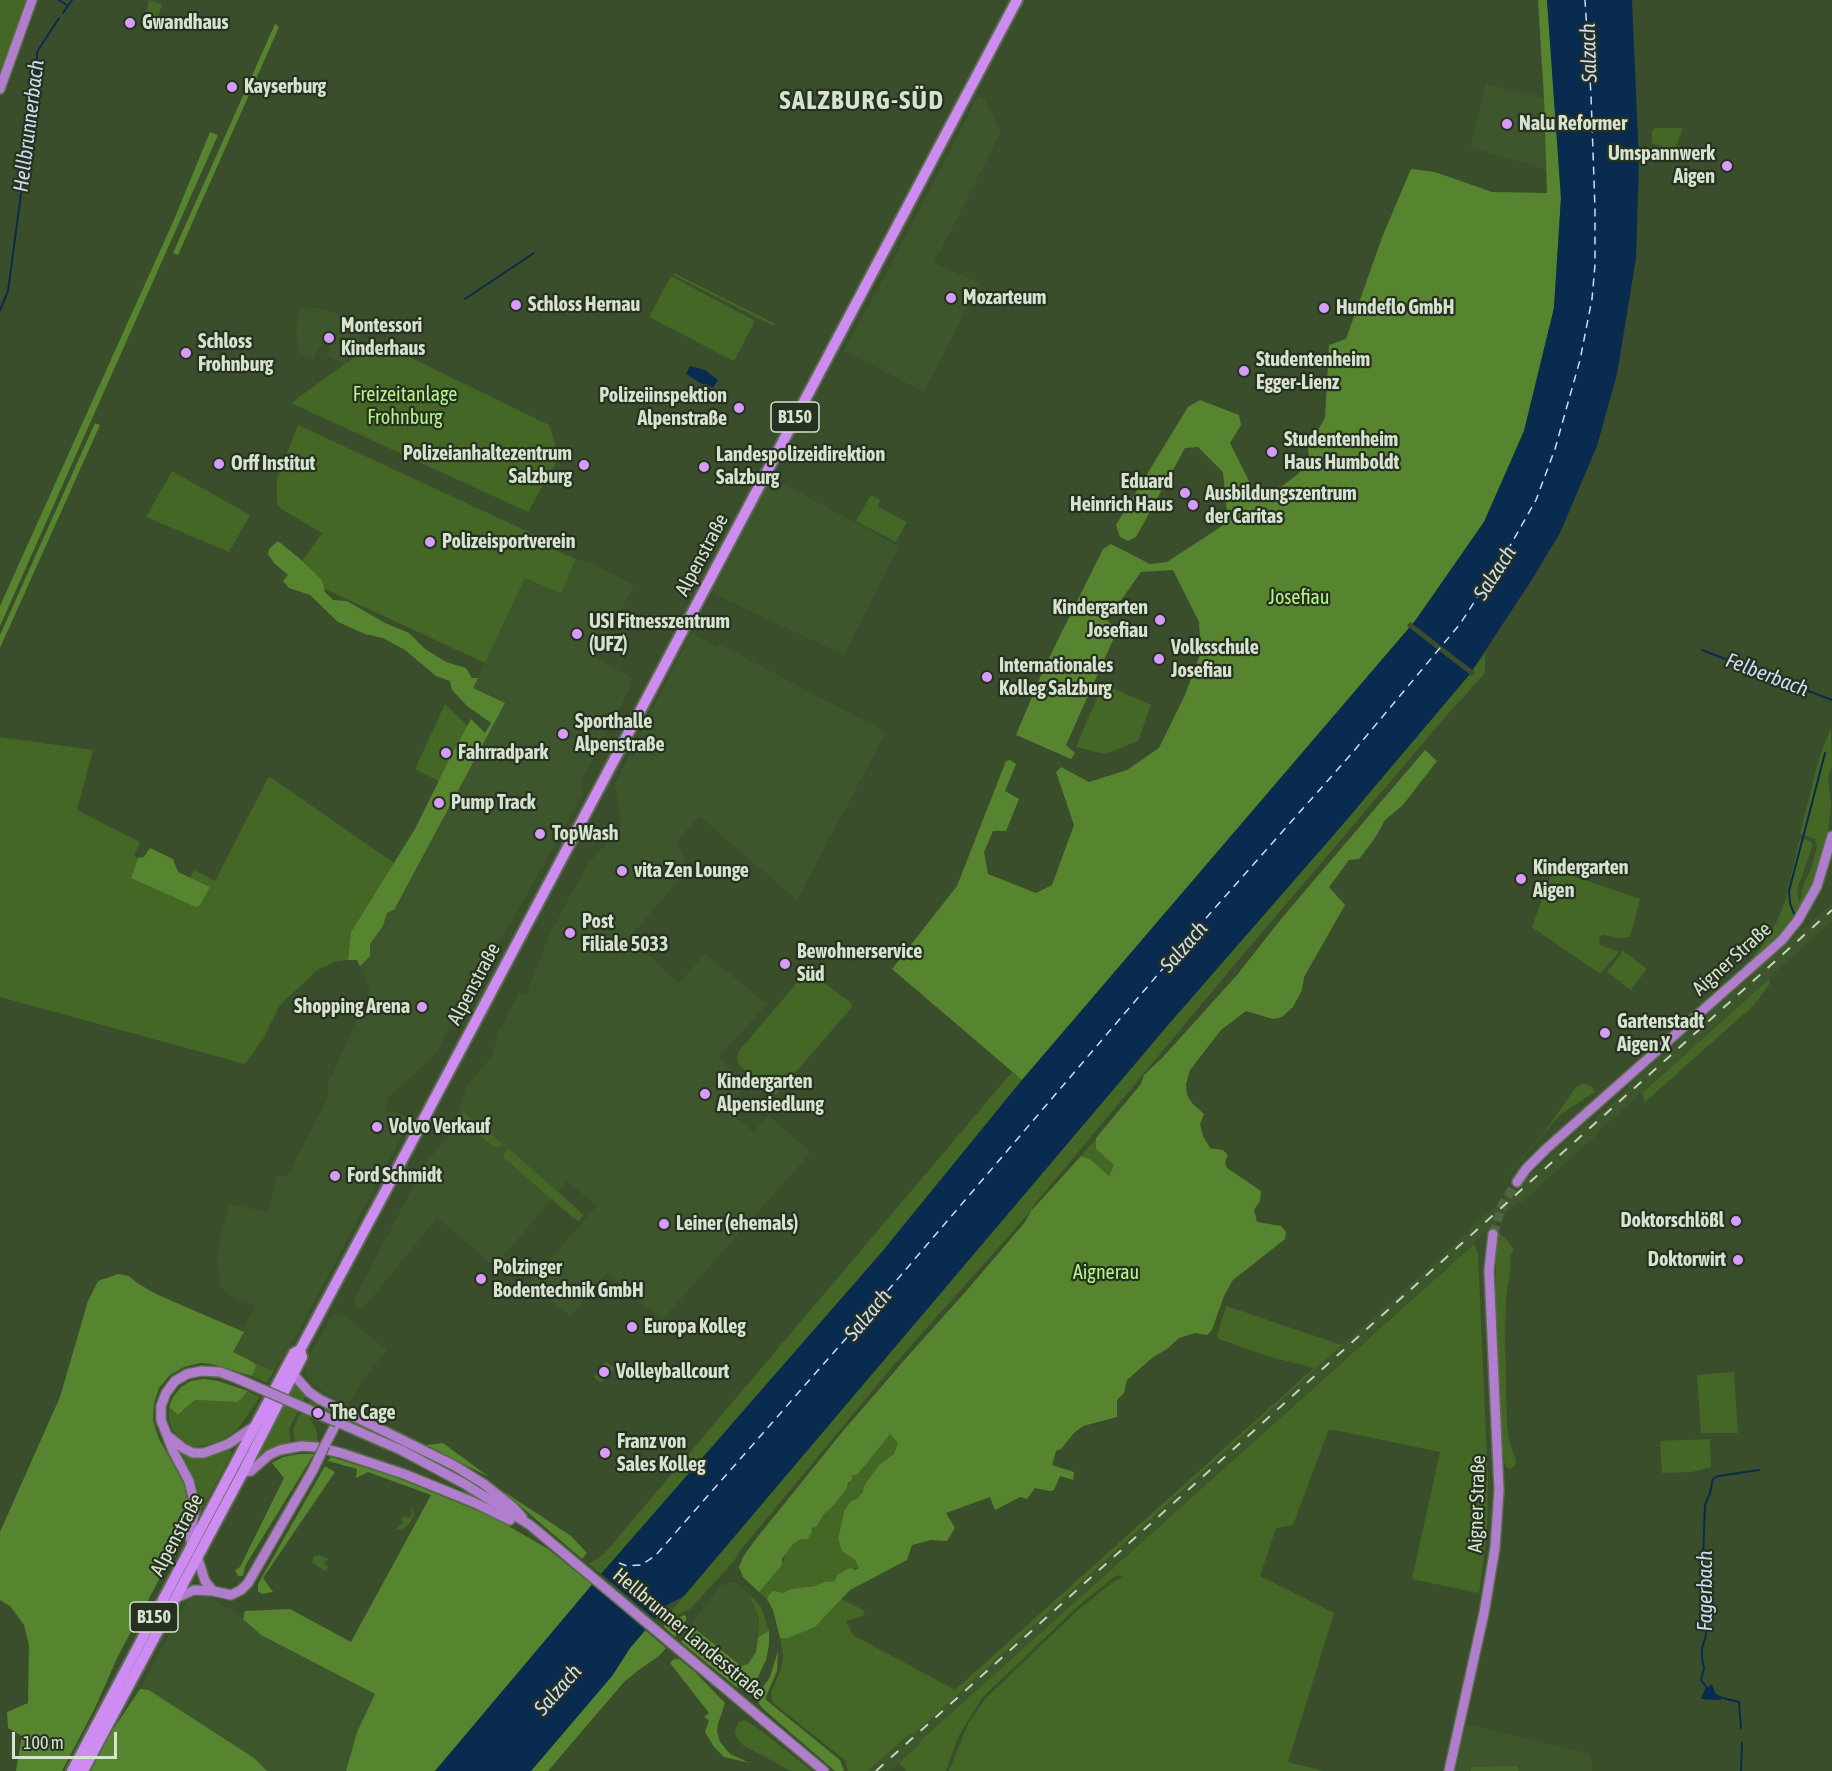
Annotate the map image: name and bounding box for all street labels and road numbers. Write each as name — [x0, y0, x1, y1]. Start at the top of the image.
road number: B150 — [771, 402, 819, 432]
street label: Alpenstraße — [670, 510, 734, 600]
street label: Aigner Straße — [1688, 917, 1776, 1001]
street label: Alpenstraße — [442, 939, 506, 1029]
street label: Aigner Straße — [1463, 1455, 1491, 1553]
street label: Alpenstraße — [145, 1490, 209, 1580]
street label: Hellbrunner Landesstraße — [608, 1563, 770, 1705]
road number: B150 — [130, 1602, 178, 1632]

